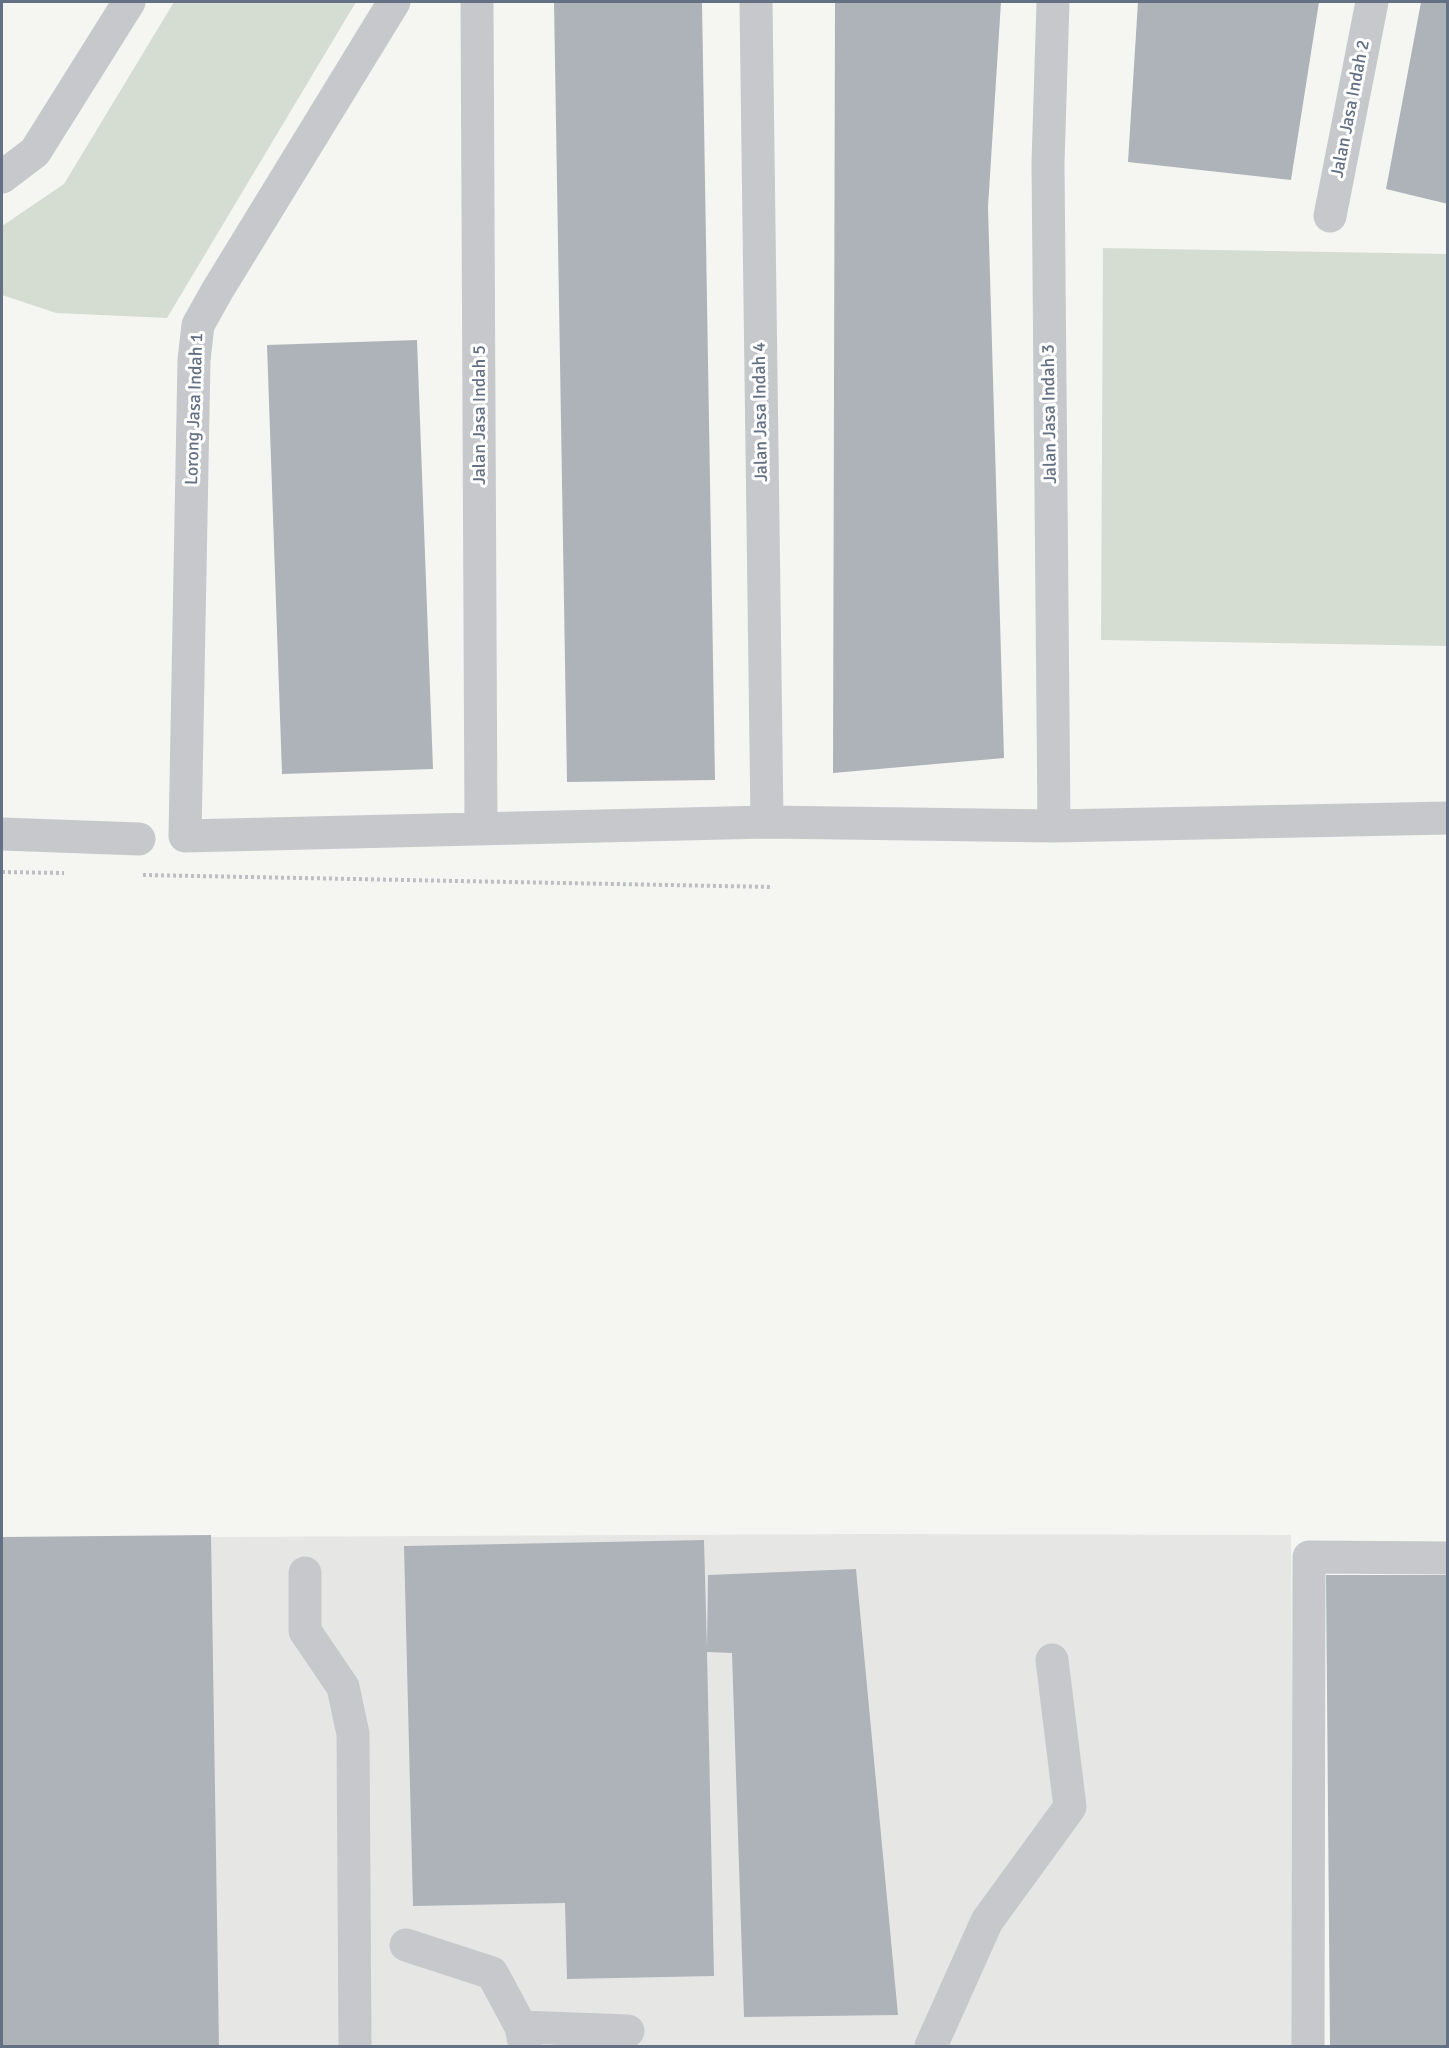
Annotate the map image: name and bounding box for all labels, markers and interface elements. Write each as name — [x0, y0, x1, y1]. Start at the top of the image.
street label: Jalan Jasa Indah 2 — [1327, 38, 1375, 180]
street label: Lorong Jasa Indah 1 — [182, 333, 208, 485]
street label: Jalan Jasa Indah 4 — [749, 342, 773, 482]
street label: Jalan Jasa Indah 3 — [1038, 344, 1062, 484]
street label: Jalan Jasa Indah 5 — [469, 345, 491, 485]

